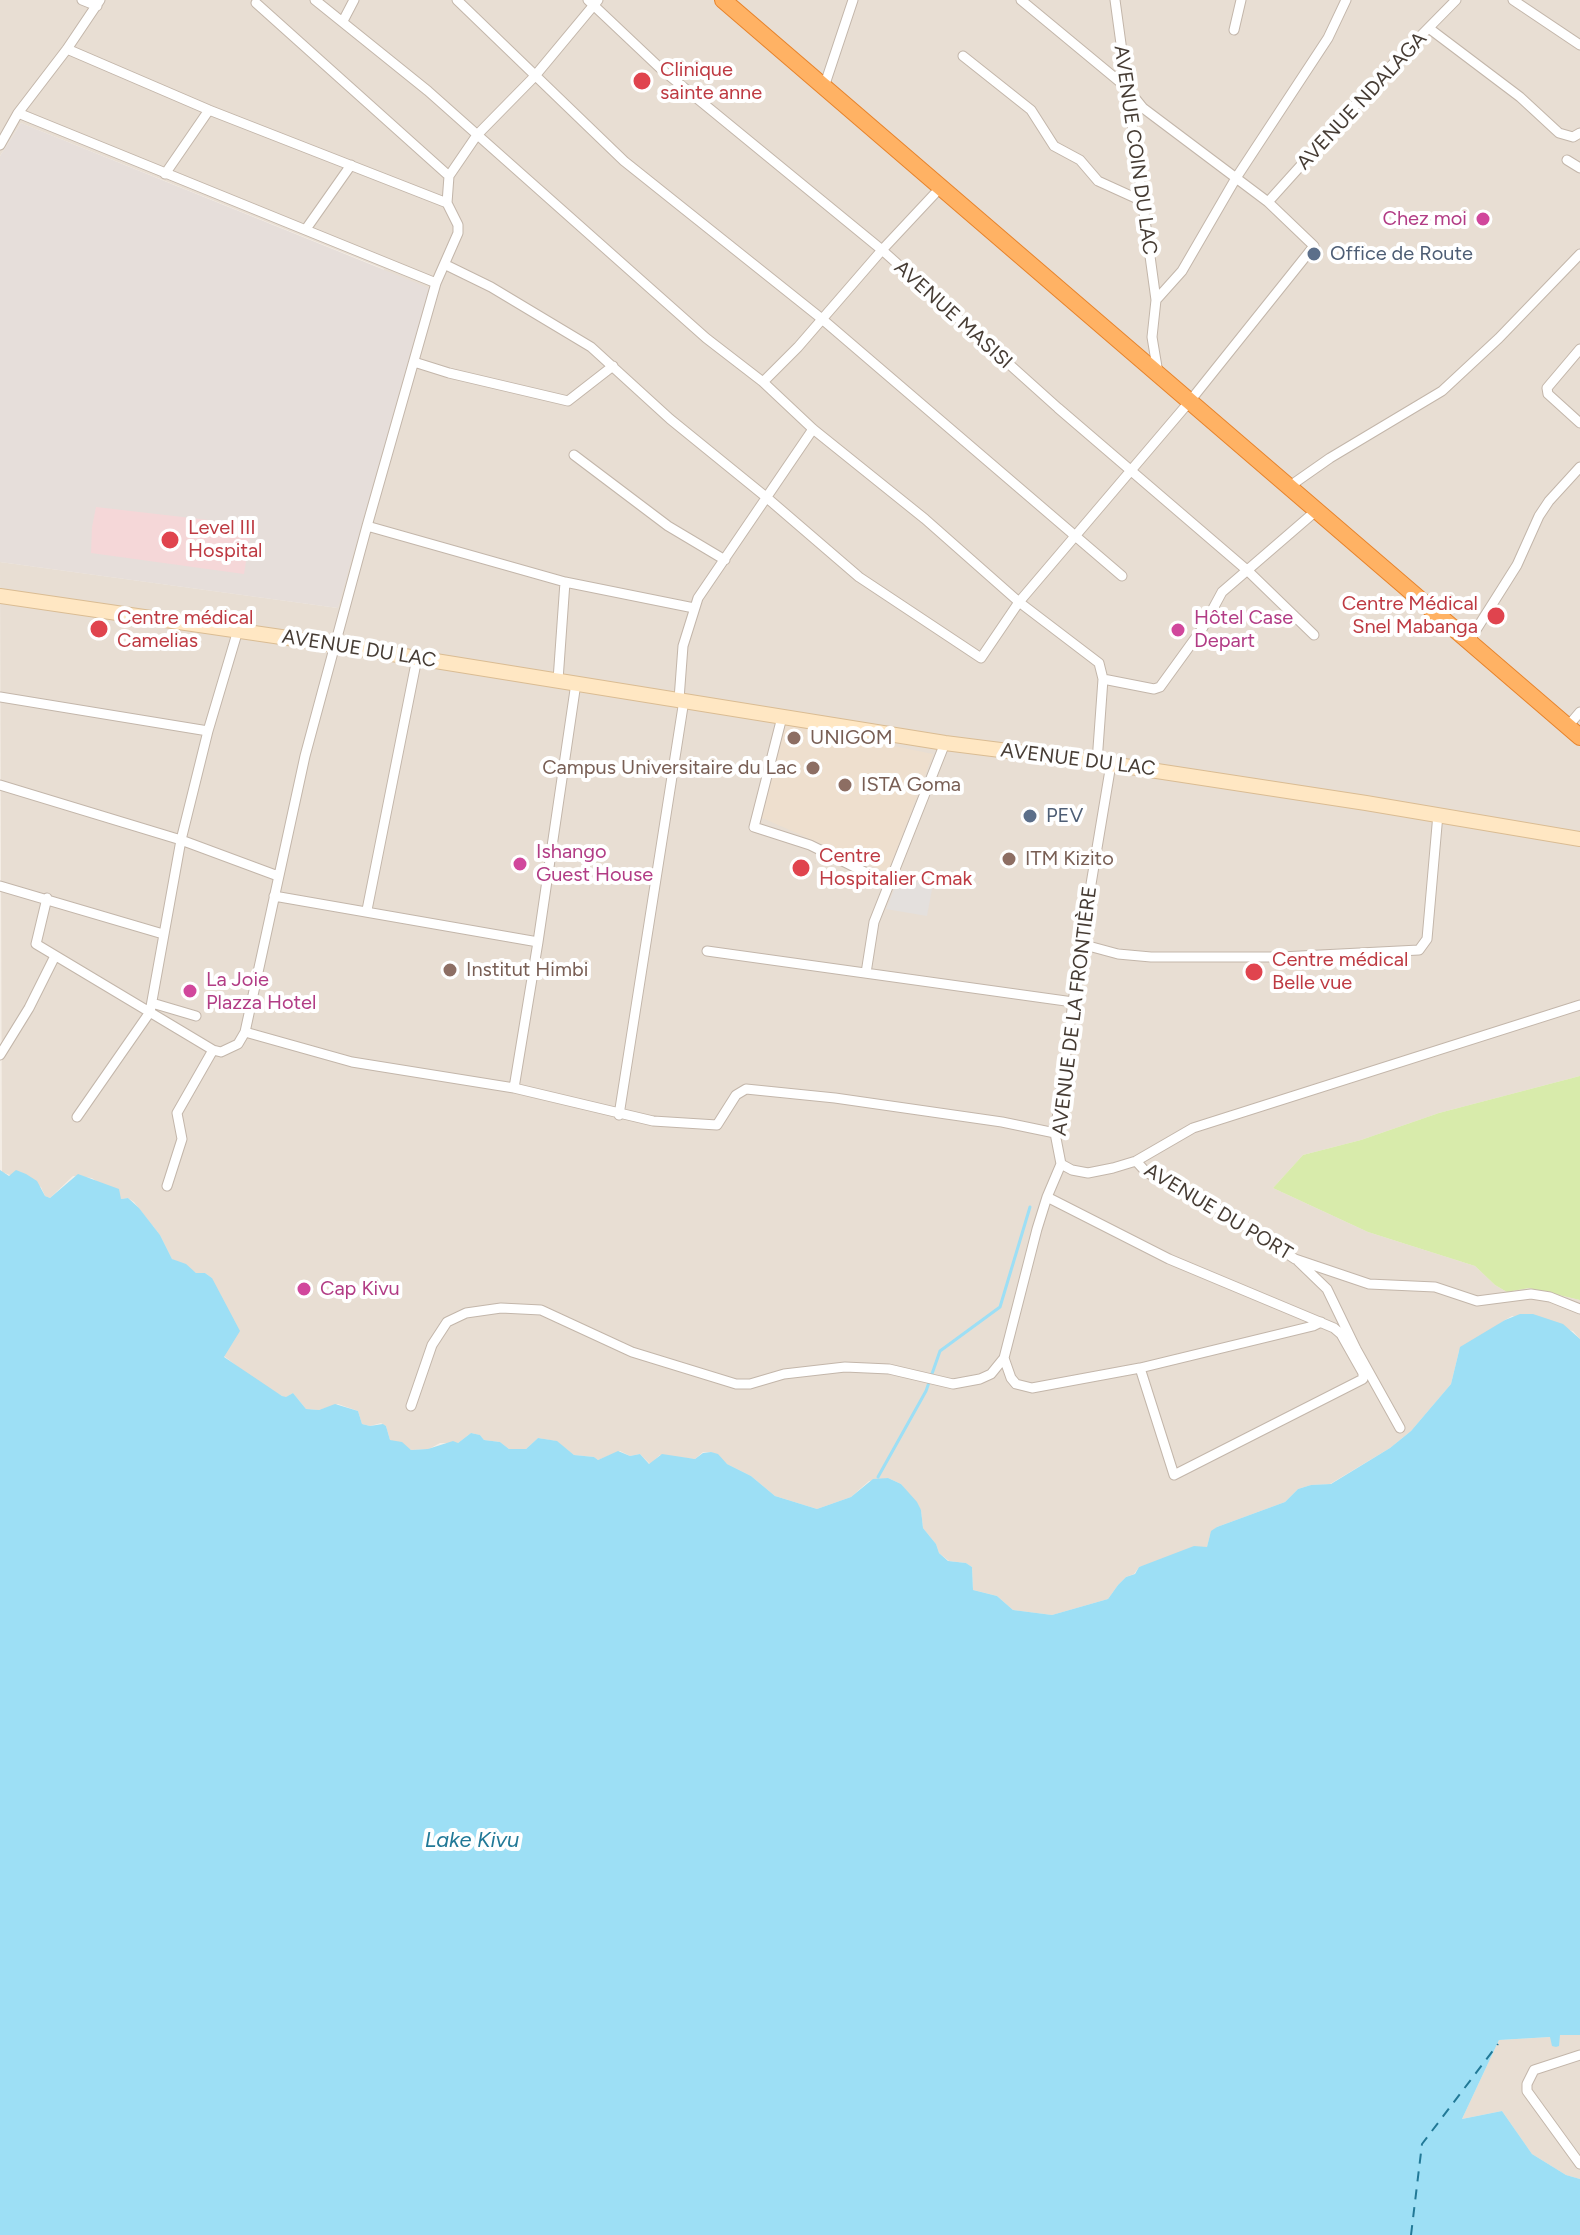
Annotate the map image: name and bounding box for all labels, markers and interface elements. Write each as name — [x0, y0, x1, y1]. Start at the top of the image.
street label: AVENUE NDALAGA — [1292, 27, 1432, 175]
street label: AVENUE COIN DU LAC — [1108, 44, 1162, 256]
place label: Clinique sainte anne — [660, 58, 762, 105]
marker: Clinique sainte anne — [631, 70, 653, 92]
place label: Chez moi — [1382, 207, 1467, 231]
marker: Chez moi — [1474, 210, 1492, 228]
place label: Office de Route — [1330, 242, 1473, 266]
marker: Office de Route — [1305, 245, 1323, 263]
street label: AVENUE MASISI — [889, 256, 1017, 374]
place label: Level III Hospital — [188, 516, 263, 563]
marker: Level III Hospital — [159, 529, 181, 551]
place label: Centre Médical Snel Mabanga — [1342, 592, 1478, 639]
marker: Centre Médical Snel Mabanga — [1485, 605, 1507, 627]
place label: Centre médical Camelias — [117, 606, 253, 653]
place label: Hôtel Case Depart — [1194, 606, 1293, 653]
marker: Centre médical Camelias — [88, 618, 110, 640]
marker: Hôtel Case Depart — [1169, 621, 1187, 639]
street label: AVENUE DU LAC — [280, 625, 438, 673]
place label: UNIGOM — [810, 726, 893, 750]
marker: UNIGOM — [785, 729, 803, 747]
street label: AVENUE DU LAC — [999, 739, 1157, 781]
place label: Campus Universitaire du Lac — [542, 756, 797, 780]
marker: Campus Universitaire du Lac — [804, 759, 822, 777]
place label: ISTA Goma — [861, 773, 961, 797]
marker: ISTA Goma — [836, 776, 854, 794]
place label: PEV — [1046, 804, 1083, 828]
marker: PEV — [1021, 807, 1039, 825]
place label: Ishango Guest House — [536, 840, 653, 887]
place label: Centre Hospitalier Cmak — [819, 844, 972, 891]
place label: ITM Kizito — [1025, 847, 1114, 871]
marker: ITM Kizito — [1000, 850, 1018, 868]
marker: Ishango Guest House — [511, 855, 529, 873]
marker: Centre Hospitalier Cmak — [790, 857, 812, 879]
street label: AVENUE DE LA FRONTIÈRE — [1048, 885, 1102, 1137]
place label: Centre médical Belle vue — [1272, 948, 1408, 995]
place label: Institut Himbi — [466, 958, 588, 982]
marker: Institut Himbi — [441, 961, 459, 979]
marker: Centre médical Belle vue — [1243, 961, 1265, 983]
place label: La Joie Plazza Hotel — [206, 968, 316, 1015]
marker: La Joie Plazza Hotel — [181, 982, 199, 1000]
street label: AVENUE DU PORT — [1140, 1158, 1296, 1266]
place label: Cap Kivu — [320, 1277, 400, 1301]
marker: Cap Kivu — [295, 1280, 313, 1298]
water label: Lake Kivu — [425, 1828, 519, 1854]

